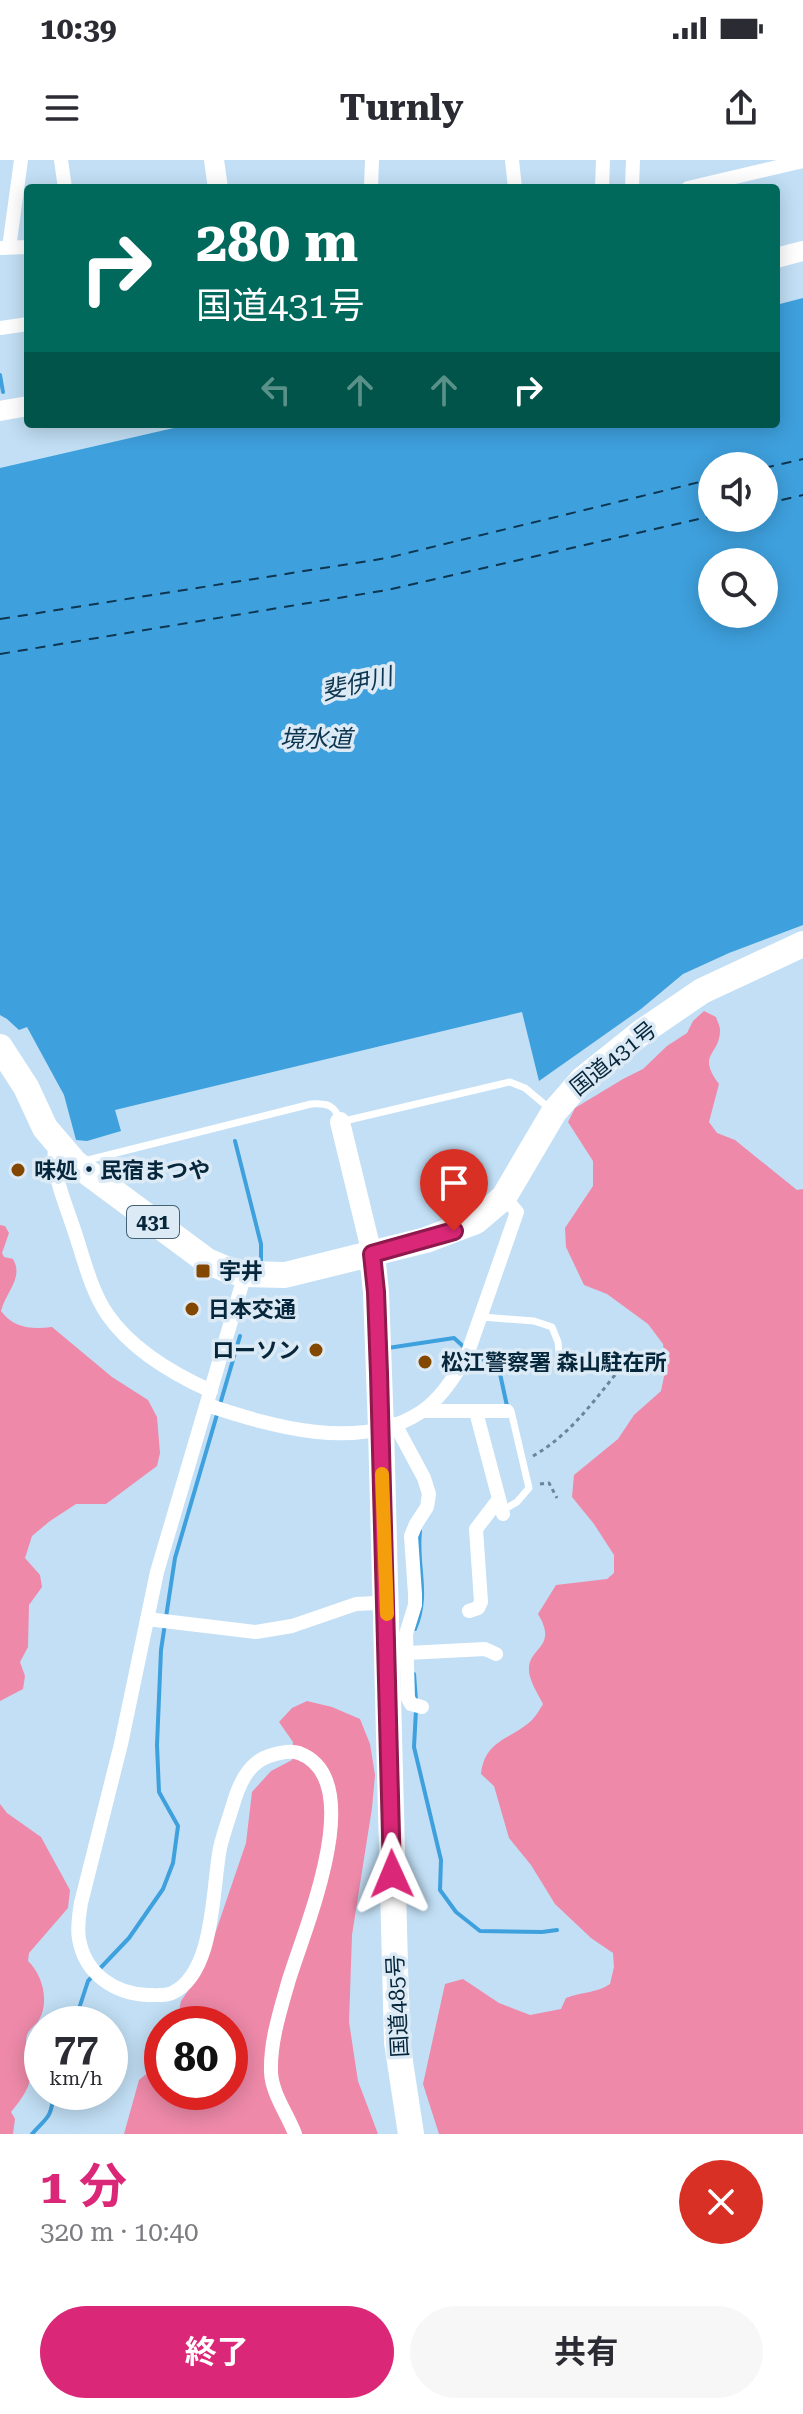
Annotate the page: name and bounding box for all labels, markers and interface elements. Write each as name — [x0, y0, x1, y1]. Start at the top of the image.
text: 10:39 — [40, 11, 117, 46]
icon: menu — [40, 86, 84, 130]
icon: share — [719, 86, 763, 130]
text: Turnly — [340, 87, 463, 129]
text: 280 m — [196, 209, 358, 275]
icon: right — [64, 216, 168, 320]
text: 国道431号 — [196, 285, 364, 327]
icon: left — [254, 368, 298, 412]
icon: ahead — [338, 368, 382, 412]
icon: ahead — [422, 368, 466, 412]
icon: right — [506, 368, 550, 412]
map controls — [698, 452, 778, 628]
button: sound — [698, 452, 778, 532]
button: search — [698, 548, 778, 628]
water label: 斐伊川 — [319, 662, 398, 706]
water label: 境水道 — [280, 725, 356, 753]
street label: 国道431号 — [565, 1016, 661, 1101]
pin — [420, 1149, 488, 1231]
place label: 味処・民宿まつや — [34, 1158, 210, 1183]
marker: 味処・民宿まつや — [9, 1161, 27, 1179]
icon: arrive — [432, 1161, 476, 1205]
road number: 431 — [127, 1206, 179, 1238]
place label: 宇井 — [219, 1259, 263, 1284]
marker: 宇井 — [194, 1262, 212, 1280]
place label: 日本交通 — [208, 1297, 296, 1322]
marker: 日本交通 — [183, 1300, 201, 1318]
place label: ローソン — [212, 1338, 300, 1363]
marker: ローソン — [307, 1341, 325, 1359]
place label: 松江警察署 森山駐在所 — [441, 1350, 667, 1375]
marker: 松江警察署 森山駐在所 — [416, 1353, 434, 1371]
position arrow — [350, 1832, 434, 1916]
street label: 国道485号 — [382, 1954, 413, 2058]
speed limit sign: 80 — [144, 2006, 248, 2110]
text: 77 — [54, 2024, 98, 2071]
text: km/h — [49, 2066, 103, 2090]
text: 1 分 — [40, 2159, 127, 2215]
button: close — [679, 2160, 763, 2244]
text: 320 m · 10:40 — [40, 2217, 199, 2247]
button: 終了 — [40, 2306, 394, 2398]
button: 共有 — [410, 2306, 763, 2398]

